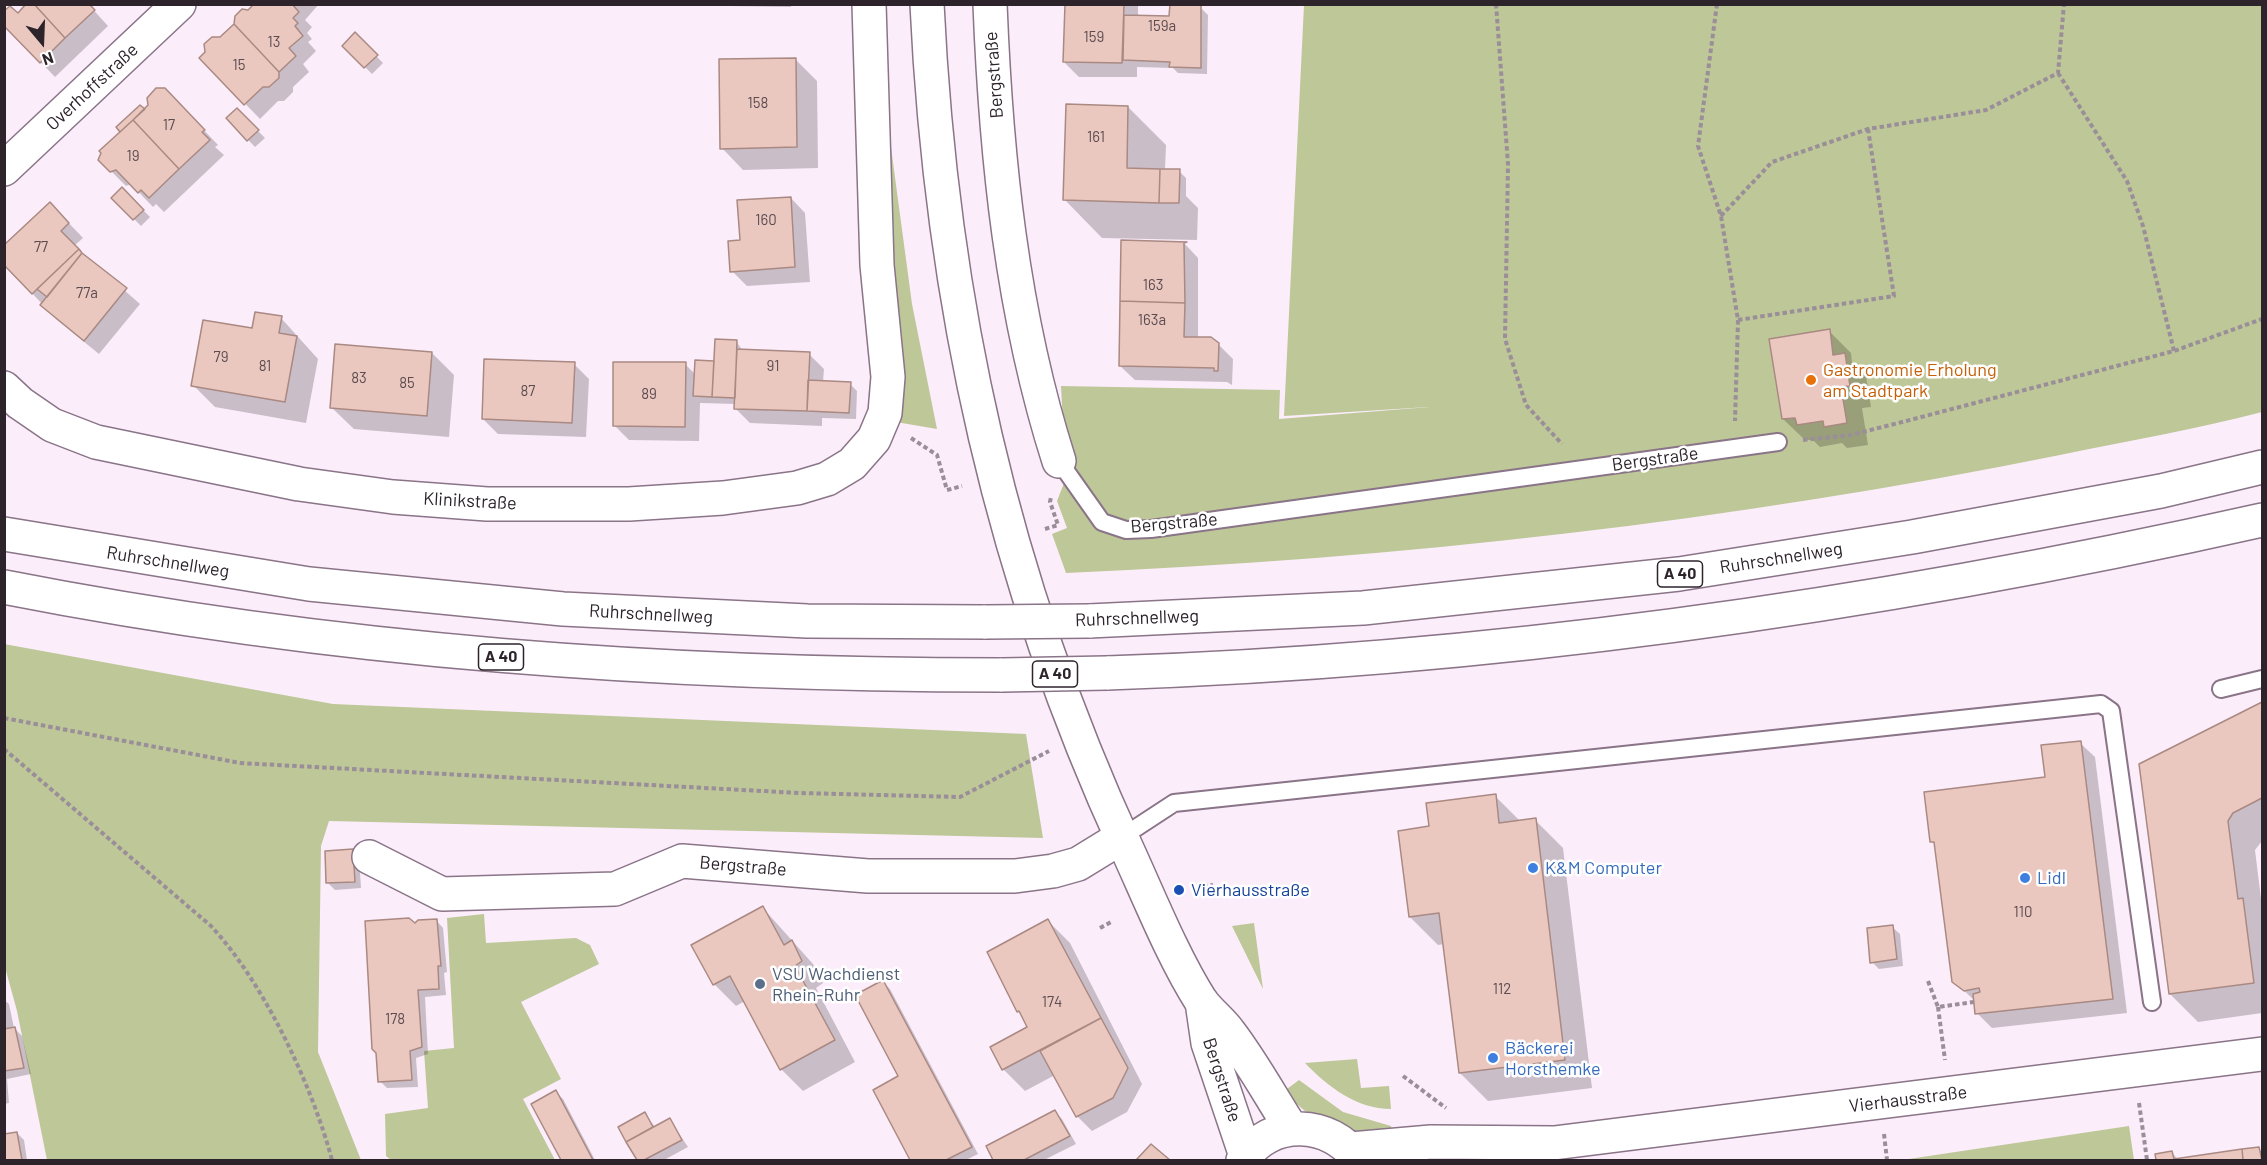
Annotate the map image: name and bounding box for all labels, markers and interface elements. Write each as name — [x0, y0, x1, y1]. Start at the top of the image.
north arrow — [12, 12, 72, 72]
house number: 159a — [1148, 17, 1176, 35]
house number: 159 — [1084, 28, 1104, 46]
street label: Bergstraße — [980, 31, 1008, 119]
house number: 13 — [268, 33, 280, 51]
street label: Overhoffstraße — [42, 39, 142, 135]
text: N — [40, 49, 56, 70]
house number: 15 — [233, 56, 245, 74]
house number: 158 — [748, 94, 768, 112]
house number: 17 — [163, 116, 175, 134]
house number: 161 — [1087, 128, 1105, 146]
house number: 19 — [126, 147, 140, 165]
house number: 160 — [755, 211, 777, 229]
house number: 77 — [34, 238, 48, 256]
house number: 163 — [1143, 276, 1163, 294]
house number: 77a — [76, 284, 98, 302]
house number: 163a — [1138, 311, 1166, 329]
house number: 79 — [214, 348, 228, 366]
house number: 81 — [259, 357, 271, 375]
house number: 91 — [767, 357, 779, 375]
place label: Gastronomie Erholung am Stadtpark — [1823, 359, 1997, 401]
house number: 83 — [351, 369, 367, 387]
marker: Gastronomie Erholung am Stadtpark — [1804, 373, 1818, 387]
house number: 85 — [399, 374, 415, 392]
house number: 87 — [521, 382, 535, 400]
house number: 89 — [641, 385, 657, 403]
street label: Bergstraße — [1610, 442, 1700, 476]
street label: Klinikstraße — [423, 488, 517, 514]
street label: Bergstraße — [1130, 508, 1218, 538]
street label: Ruhrschnellweg — [1718, 538, 1844, 578]
street label: Ruhrschnellweg — [105, 542, 231, 582]
road number: A 40 — [1658, 561, 1702, 587]
street label: Ruhrschnellweg — [589, 600, 713, 628]
street label: Ruhrschnellweg — [1075, 605, 1199, 631]
road number: A 40 — [478, 644, 524, 670]
road number: A 40 — [1032, 661, 1078, 687]
street label: Bergstraße — [699, 851, 787, 881]
place label: K&M Computer — [1545, 857, 1662, 879]
marker: K&M Computer — [1526, 861, 1540, 875]
place label: Lidl — [2037, 867, 2066, 889]
marker: Lidl — [2018, 871, 2032, 885]
place label: Vierhausstraße — [1191, 879, 1310, 901]
marker: Vierhausstraße — [1172, 883, 1186, 897]
house number: 110 — [2013, 903, 2033, 921]
place label: VSU Wachdienst Rhein-Ruhr — [772, 963, 900, 1006]
marker: VSU Wachdienst Rhein-Ruhr — [753, 977, 767, 991]
house number: 112 — [1493, 980, 1511, 998]
house number: 174 — [1042, 993, 1062, 1011]
house number: 178 — [385, 1010, 405, 1028]
street label: Bergstraße — [1198, 1035, 1246, 1125]
place label: Bäckerei Horsthemke — [1505, 1037, 1601, 1080]
marker: Bäckerei Horsthemke — [1486, 1051, 1500, 1065]
street label: Vierhausstraße — [1848, 1081, 1968, 1117]

